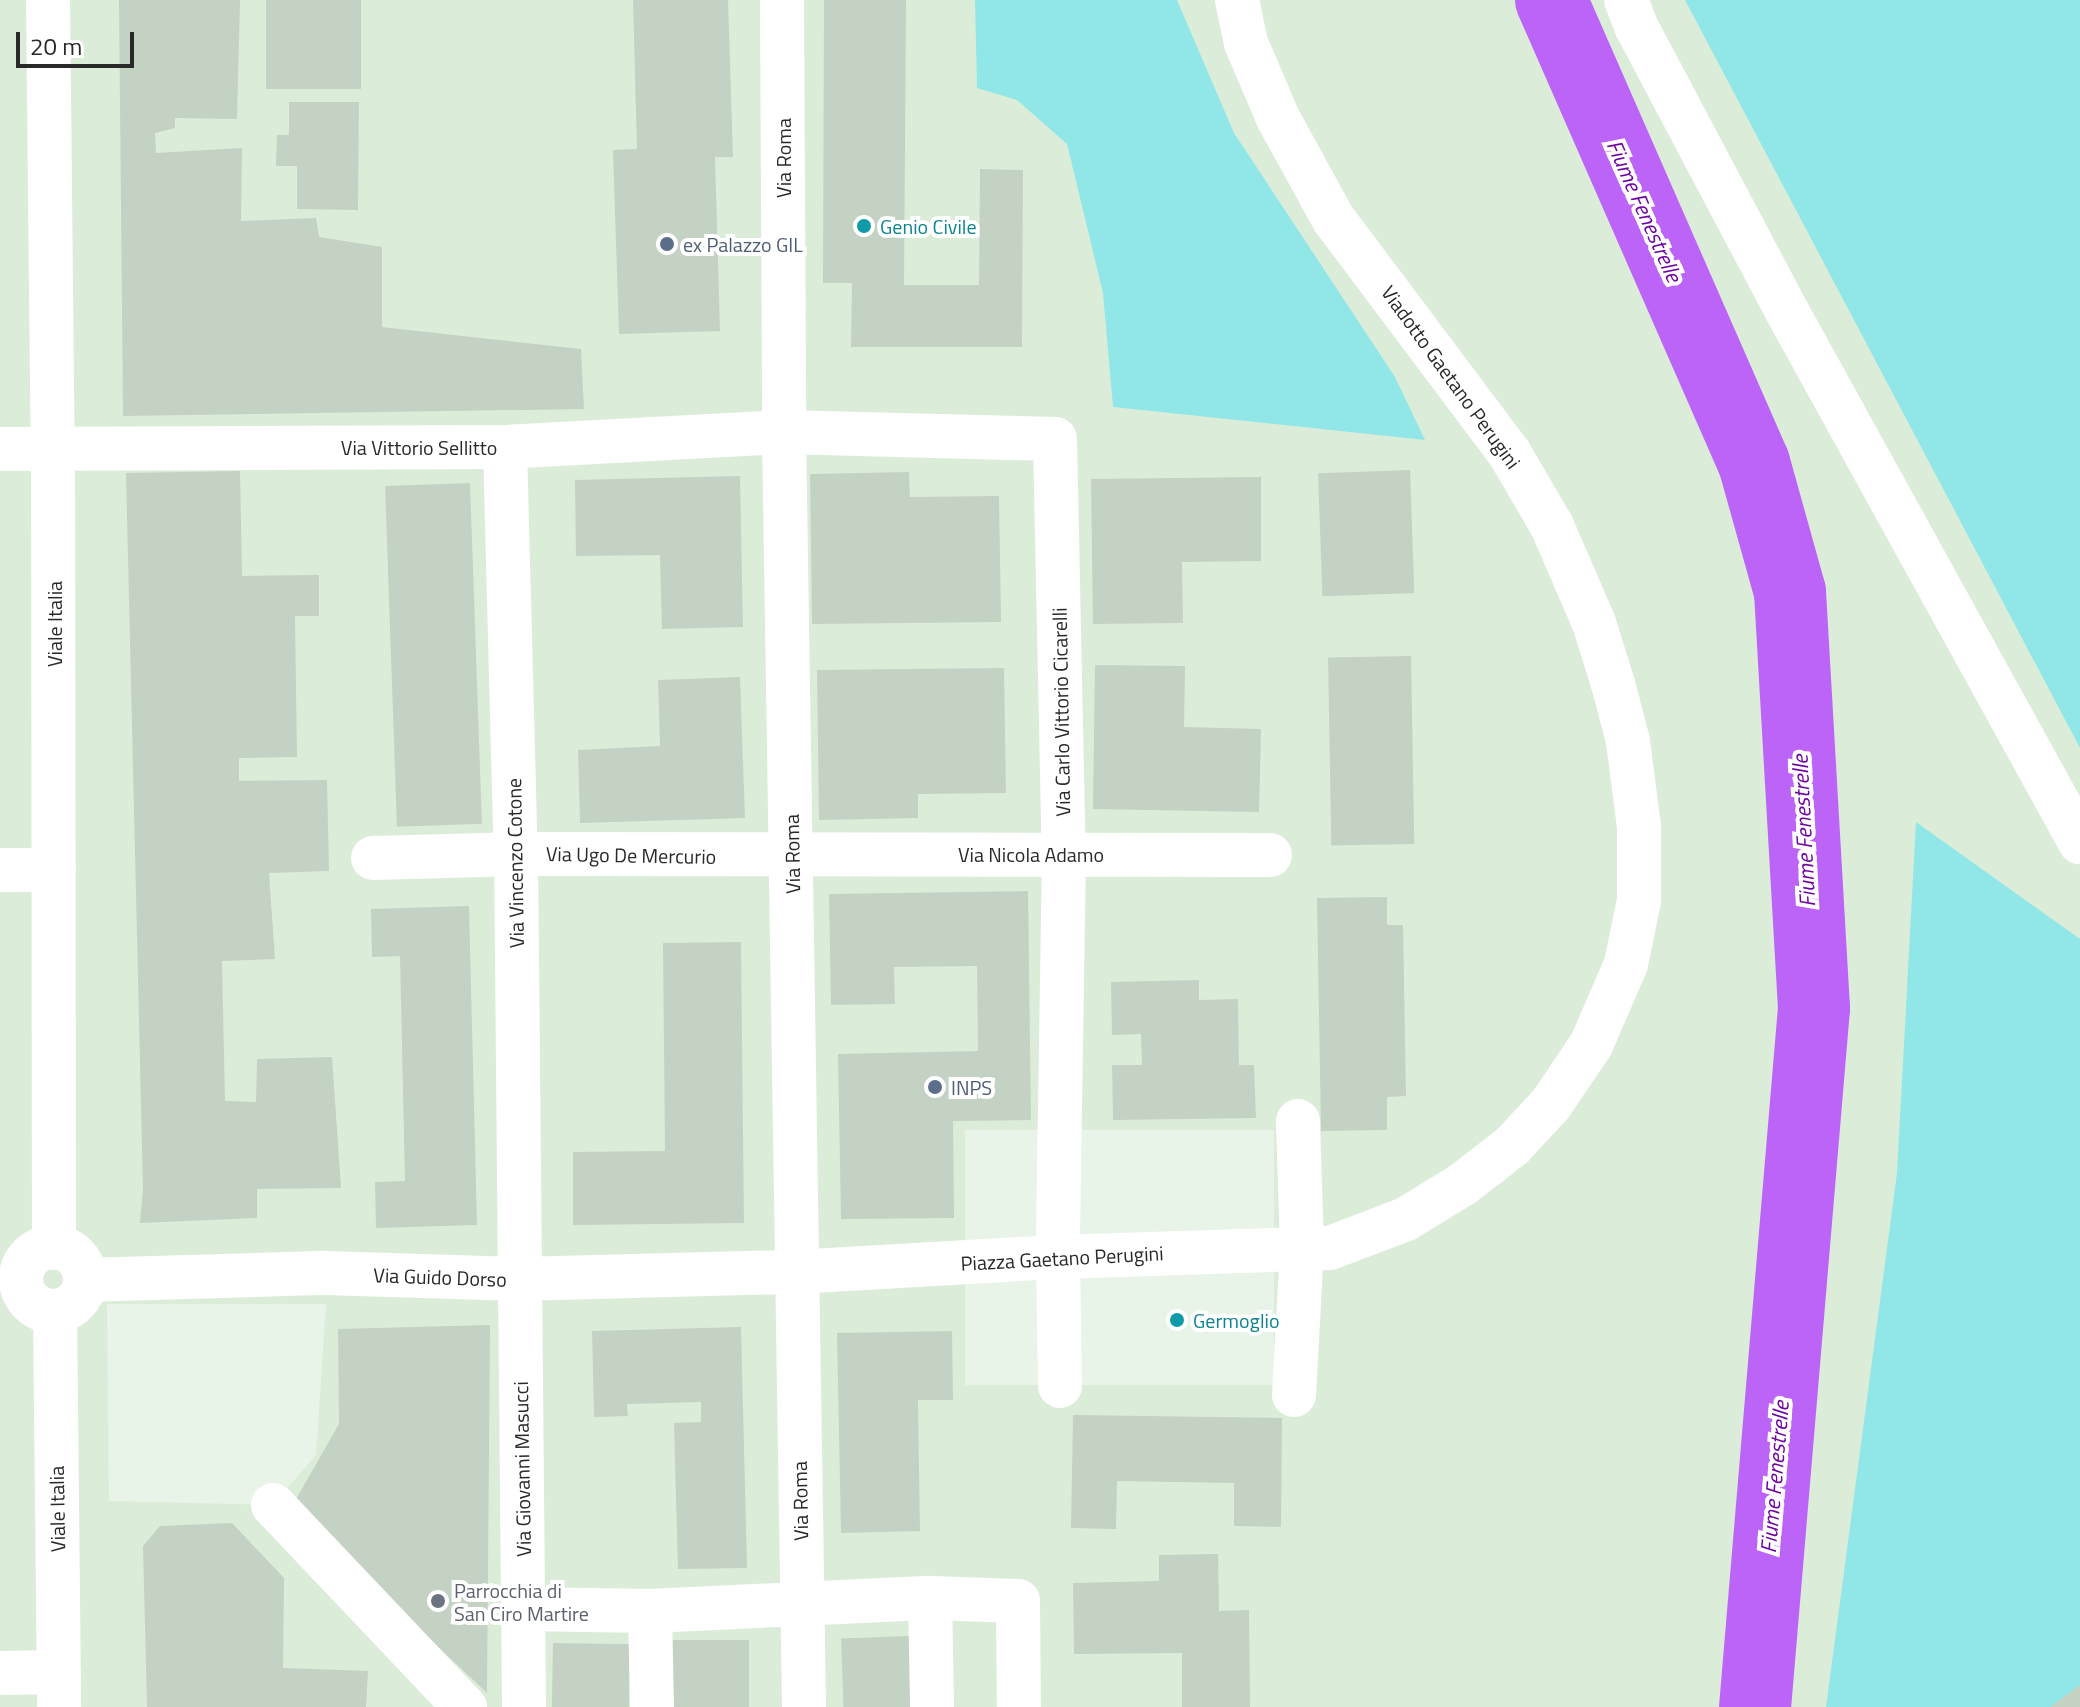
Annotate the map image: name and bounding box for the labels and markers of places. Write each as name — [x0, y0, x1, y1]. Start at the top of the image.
place label: Genio Civile — [880, 214, 976, 238]
marker: Genio Civile — [855, 217, 873, 235]
place label: ex Palazzo GIL — [683, 232, 803, 256]
marker: ex Palazzo GIL — [658, 235, 676, 253]
place label: INPS — [951, 1075, 992, 1099]
marker: INPS — [926, 1078, 944, 1096]
place label: Germoglio — [1193, 1308, 1279, 1332]
marker: Germoglio — [1168, 1311, 1186, 1329]
place label: Parrocchia di San Ciro Martire — [454, 1578, 589, 1625]
marker: Parrocchia di San Ciro Martire — [429, 1592, 447, 1610]

